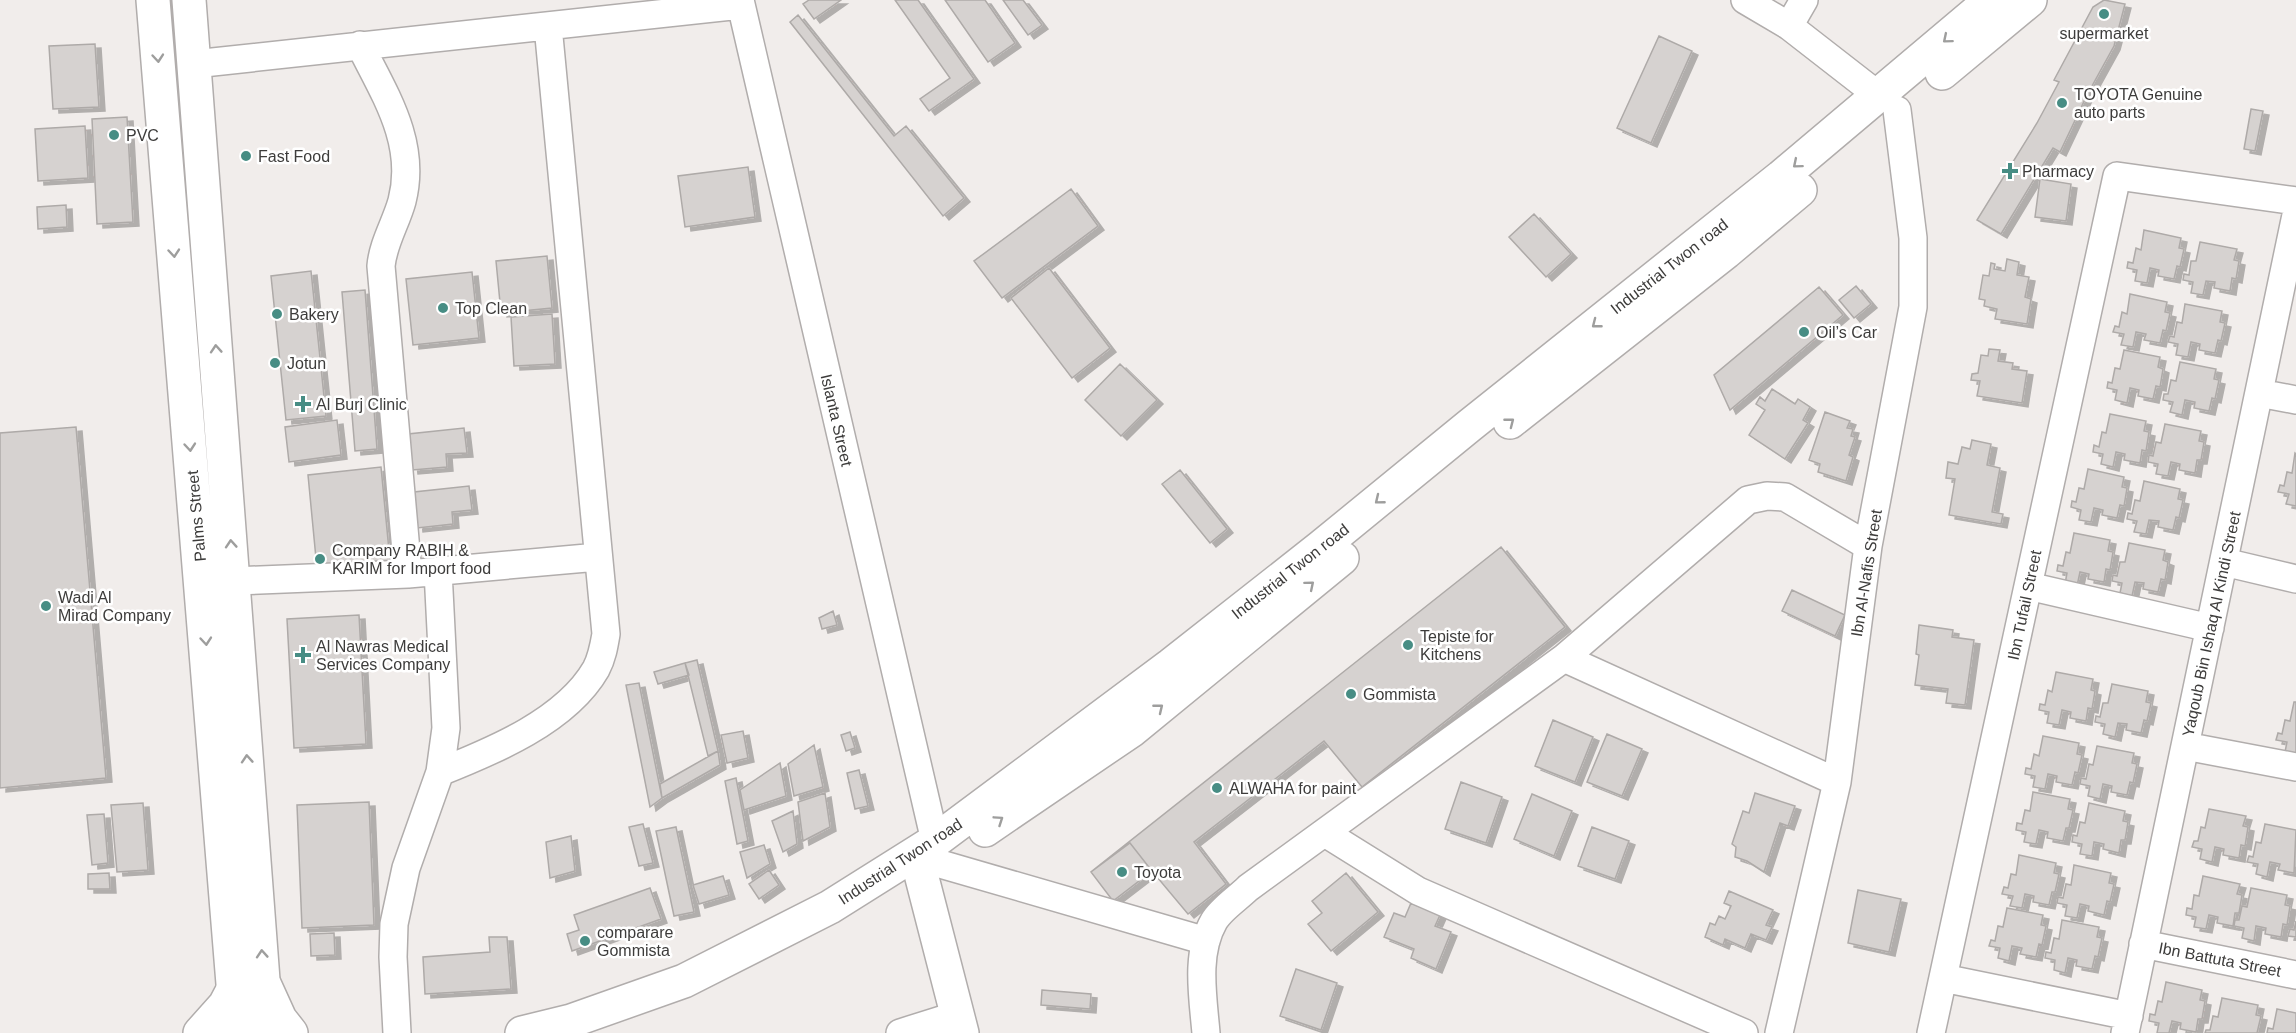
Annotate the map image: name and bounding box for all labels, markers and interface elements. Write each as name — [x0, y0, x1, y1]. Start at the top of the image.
marker: supermarket — [2097, 7, 2111, 21]
place label: supermarket — [2060, 25, 2149, 42]
one-way arrow — [1943, 31, 1954, 42]
one-way arrow — [152, 54, 165, 63]
place label: TOYOTA Genuine auto parts — [2074, 86, 2202, 121]
marker: TOYOTA Genuine auto parts — [2055, 96, 2069, 110]
place label: PVC — [126, 127, 159, 144]
marker: PVC — [107, 128, 121, 142]
place label: Fast Food — [258, 148, 330, 165]
marker: Fast Food — [239, 149, 253, 163]
one-way arrow — [1793, 156, 1804, 167]
place label: Pharmacy — [2022, 163, 2094, 180]
marker: Pharmacy — [2003, 164, 2017, 178]
street label: Industrial Twon road — [1607, 215, 1731, 317]
one-way arrow — [168, 248, 181, 257]
place label: Top Clean — [455, 300, 527, 317]
marker: Top Clean — [436, 301, 450, 315]
place label: Bakery — [289, 306, 339, 323]
marker: Bakery — [270, 307, 284, 321]
one-way arrow — [1591, 317, 1602, 328]
place label: Oil’s Car — [1816, 324, 1878, 341]
marker: Oil’s Car — [1797, 325, 1811, 339]
one-way arrow — [210, 345, 223, 354]
place label: Jotun — [287, 355, 326, 372]
marker: Jotun — [268, 356, 282, 370]
street label: Islanta Street — [818, 372, 856, 468]
marker: Al Burj Clinic — [294, 395, 312, 413]
place label: Al Burj Clinic — [316, 396, 407, 413]
one-way arrow — [1503, 419, 1514, 430]
one-way arrow — [183, 442, 196, 452]
street label: Palms Street — [184, 469, 209, 562]
one-way arrow — [1375, 492, 1386, 503]
street label: Ibn Al-Nafis Street — [1848, 508, 1885, 638]
street label: Yaqoub Bin Ishaq Al Kindi Street — [2179, 509, 2244, 738]
street label: Industrial Twon road — [1228, 520, 1352, 622]
one-way arrow — [225, 539, 238, 548]
place label: Company RABIH & KARIM for Import food — [332, 542, 491, 577]
street label: Ibn Tufail Street — [2005, 548, 2045, 662]
marker: Company RABIH & KARIM for Import food — [313, 552, 327, 566]
one-way arrow — [1303, 581, 1314, 592]
place label: Wadi Al Mirad Company — [58, 589, 171, 624]
marker: Wadi Al Mirad Company — [39, 599, 53, 613]
place label: Tepiste for Kitchens — [1420, 628, 1494, 663]
one-way arrow — [199, 637, 212, 646]
place label: Al Nawras Medical Services Company — [316, 638, 450, 673]
marker: Tepiste for Kitchens — [1401, 638, 1415, 652]
marker: Al Nawras Medical Services Company — [294, 646, 312, 664]
place label: Gommista — [1363, 686, 1436, 703]
marker: Gommista — [1344, 687, 1358, 701]
one-way arrow — [1152, 705, 1163, 716]
one-way arrow — [241, 755, 254, 764]
place label: ALWAHA for paint — [1229, 780, 1357, 797]
marker: ALWAHA for paint — [1210, 781, 1224, 795]
street label: Industrial Twon road — [835, 815, 965, 908]
one-way arrow — [993, 816, 1004, 827]
place label: Toyota — [1134, 864, 1181, 881]
marker: Toyota — [1115, 865, 1129, 879]
place label: comparare Gommista — [597, 924, 674, 959]
marker: comparare Gommista — [578, 934, 592, 948]
street label: Ibn Battuta Street — [2157, 939, 2283, 980]
one-way arrow — [256, 949, 269, 958]

